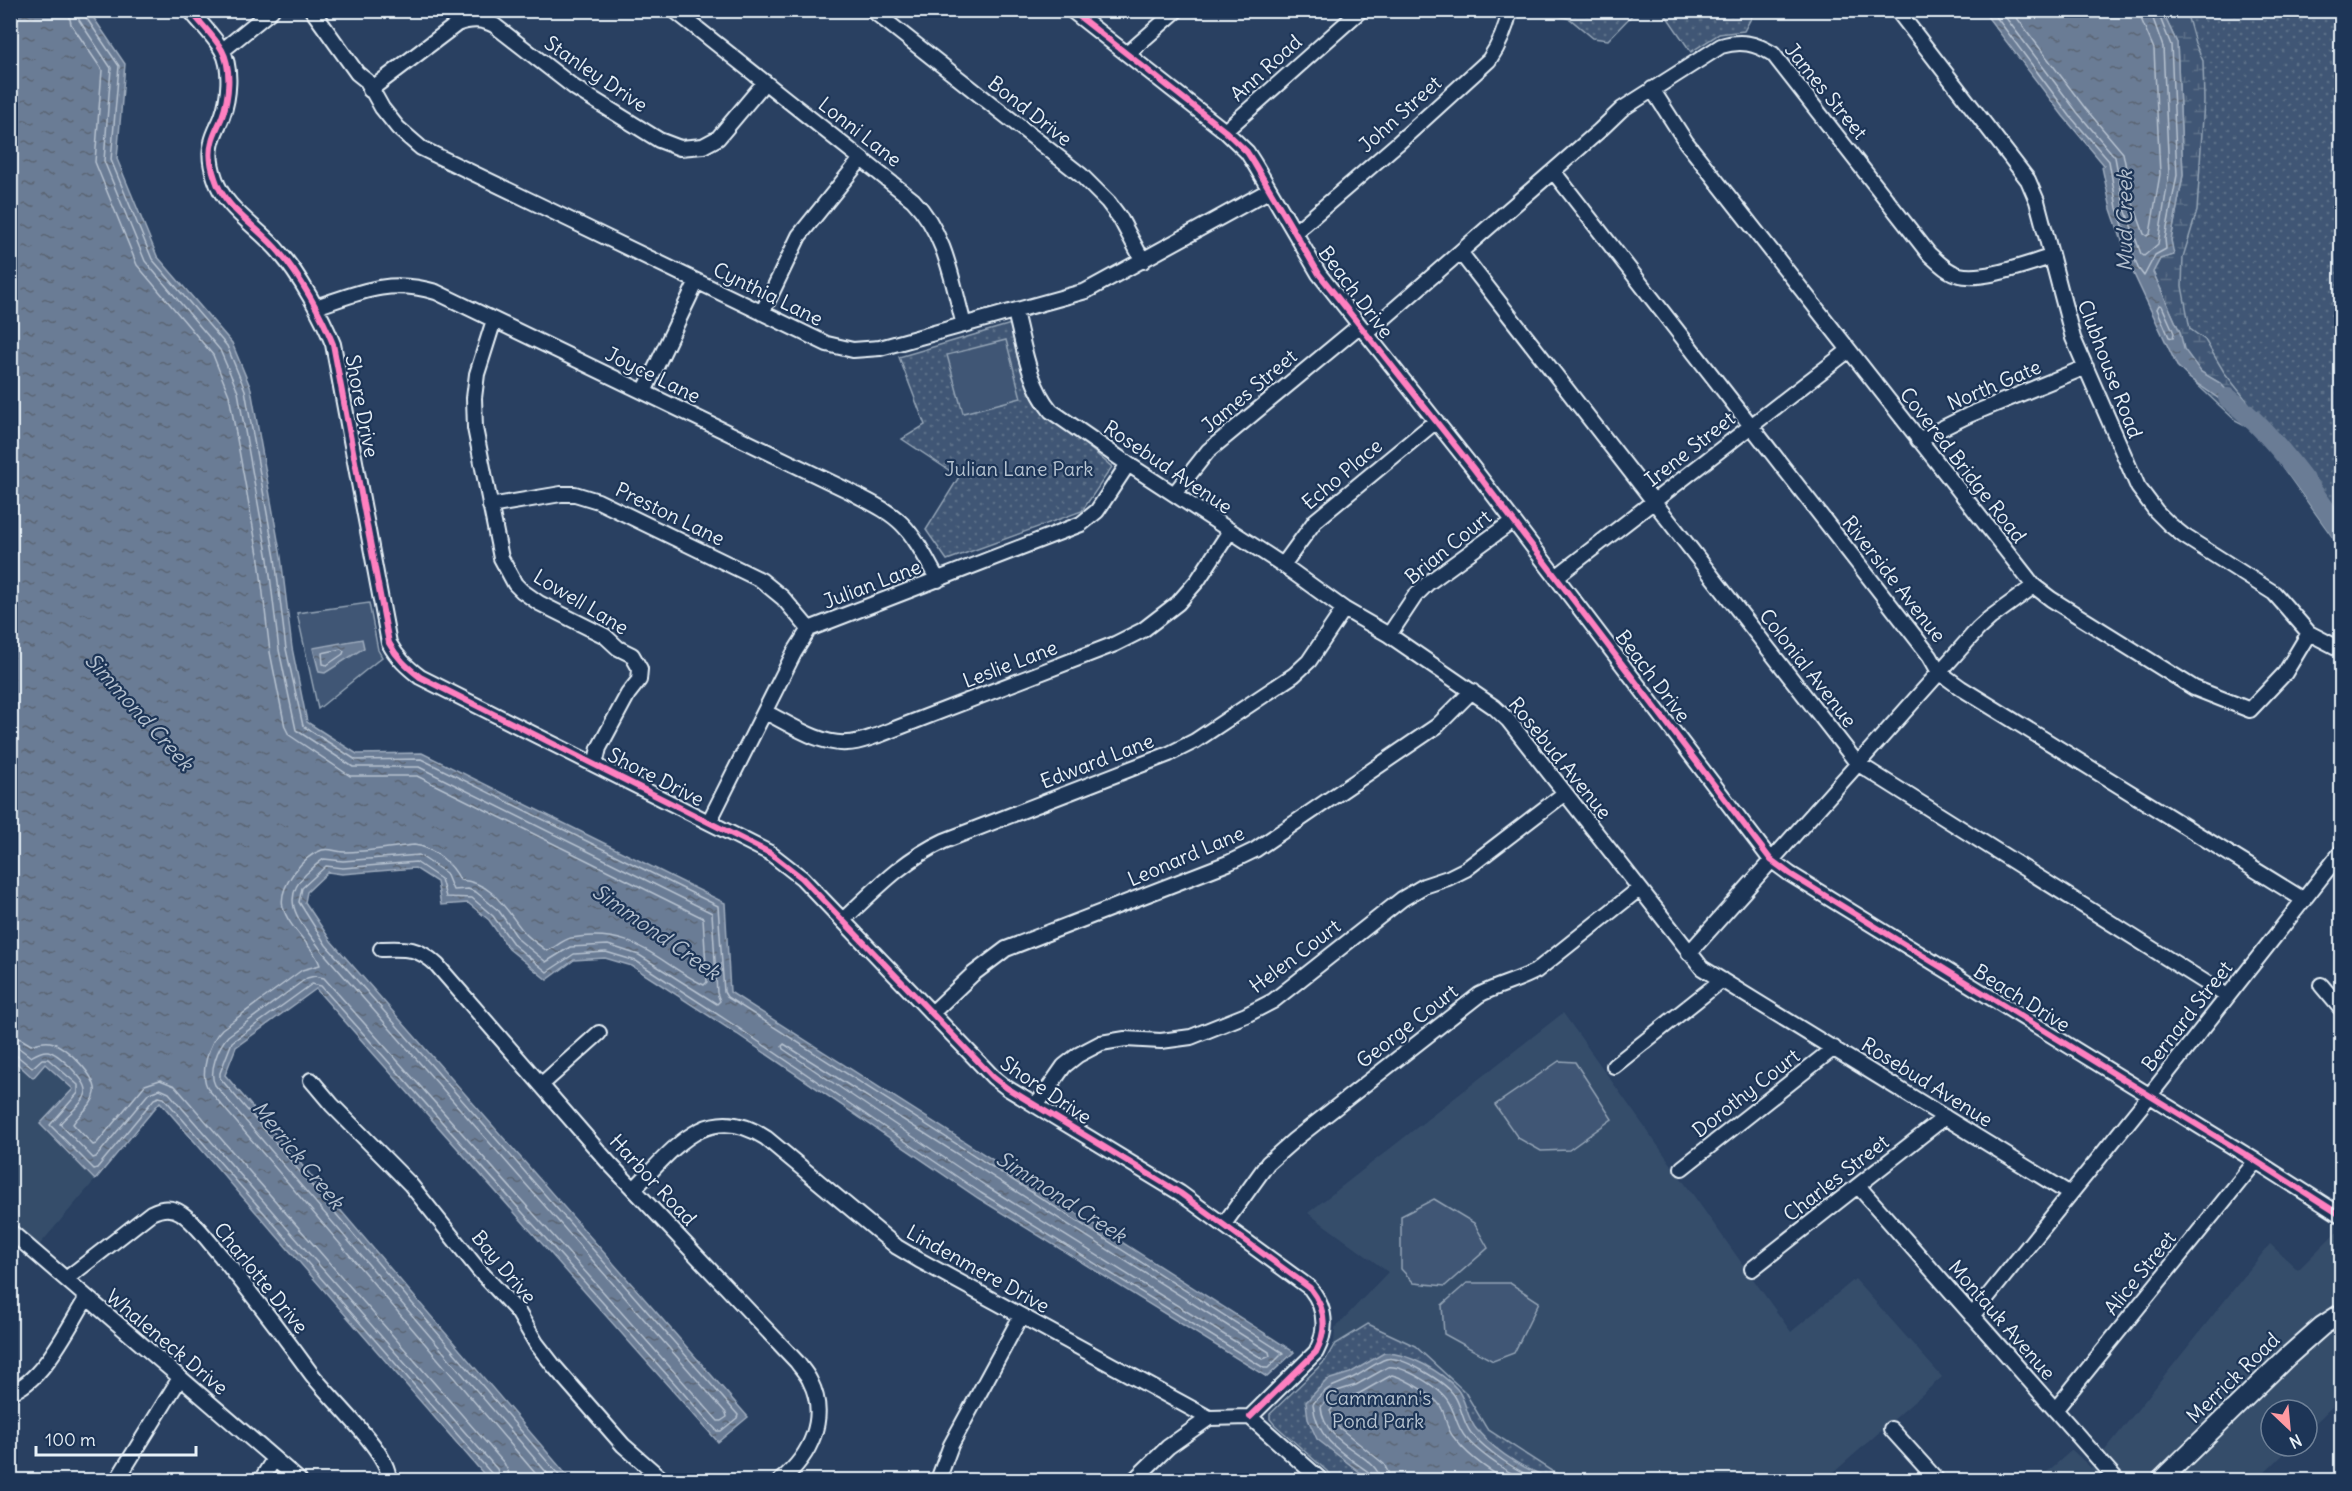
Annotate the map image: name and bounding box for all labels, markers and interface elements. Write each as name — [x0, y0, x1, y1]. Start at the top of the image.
street label: Ann Road — [1225, 29, 1307, 106]
street label: Stanley Drive — [540, 30, 653, 117]
street label: James Street — [1780, 37, 1873, 144]
street label: Bond Drive — [983, 70, 1077, 151]
street label: John Street — [1353, 70, 1446, 157]
street label: Lonni Lane — [814, 91, 907, 172]
water label: Mud Creek — [2111, 169, 2138, 272]
street label: Beach Drive — [1314, 241, 1399, 343]
street label: Cynthia Lane — [709, 256, 827, 331]
street label: Clubhouse Road — [2073, 296, 2148, 442]
street label: Joyce Lane — [602, 341, 705, 408]
street label: James Street — [1196, 343, 1302, 438]
street label: Shore Drive — [340, 352, 385, 459]
street label: North Gate — [1943, 354, 2044, 415]
street label: Covered Bridge Road — [1895, 382, 2032, 548]
street label: Irene Street — [1640, 406, 1740, 492]
street label: Rosebud Avenue — [1099, 414, 1237, 519]
street label: Echo Place — [1296, 433, 1387, 515]
park label: Julian Lane Park — [944, 456, 1094, 481]
street label: Preston Lane — [612, 476, 729, 551]
street label: Brian Court — [1399, 504, 1496, 589]
street label: Riverside Avenue — [1837, 510, 1952, 647]
street label: Julian Lane — [819, 553, 924, 614]
street label: Lowell Lane — [529, 563, 633, 640]
street label: Colonial Avenue — [1754, 603, 1862, 732]
street label: Beach Drive — [1611, 625, 1696, 727]
street label: Leslie Lane — [959, 634, 1061, 693]
water label: Simmond Creek — [79, 647, 200, 777]
street label: Rosebud Avenue — [1504, 692, 1617, 824]
street label: Edward Lane — [1037, 727, 1157, 794]
street label: Shore Drive — [604, 742, 708, 811]
street label: Leonard Lane — [1124, 820, 1248, 891]
water label: Simmond Creek — [587, 878, 726, 986]
street label: Helen Court — [1244, 913, 1345, 998]
street label: Bernard Street — [2136, 955, 2238, 1076]
street label: Beach Drive — [1969, 958, 2075, 1037]
street label: George Court — [1351, 978, 1463, 1073]
street label: Rosebud Avenue — [1857, 1031, 1997, 1132]
street label: Dorothy Court — [1687, 1043, 1805, 1142]
street label: Shore Drive — [996, 1050, 1097, 1129]
water label: Merrick Creek — [247, 1095, 351, 1215]
street label: Harbor Road — [605, 1129, 702, 1231]
street label: Charles Street — [1778, 1129, 1894, 1226]
water label: Simmond Creek — [991, 1145, 1132, 1249]
street label: Charlotte Drive — [209, 1217, 314, 1338]
street label: Lindenmere Drive — [902, 1219, 1054, 1318]
street label: Bay Drive — [467, 1225, 542, 1308]
street label: Alice Street — [2098, 1226, 2181, 1320]
street label: Montauk Avenue — [1944, 1255, 2061, 1385]
street label: Whaleneck Drive — [101, 1283, 233, 1400]
street label: Merrick Road — [2181, 1327, 2285, 1428]
park label: Cammann's Pond Park — [1325, 1385, 1431, 1433]
north arrow — [2259, 1398, 2319, 1458]
scale bar — [36, 1419, 196, 1457]
text: 100 m — [45, 1428, 96, 1451]
text: N — [2286, 1430, 2305, 1453]

